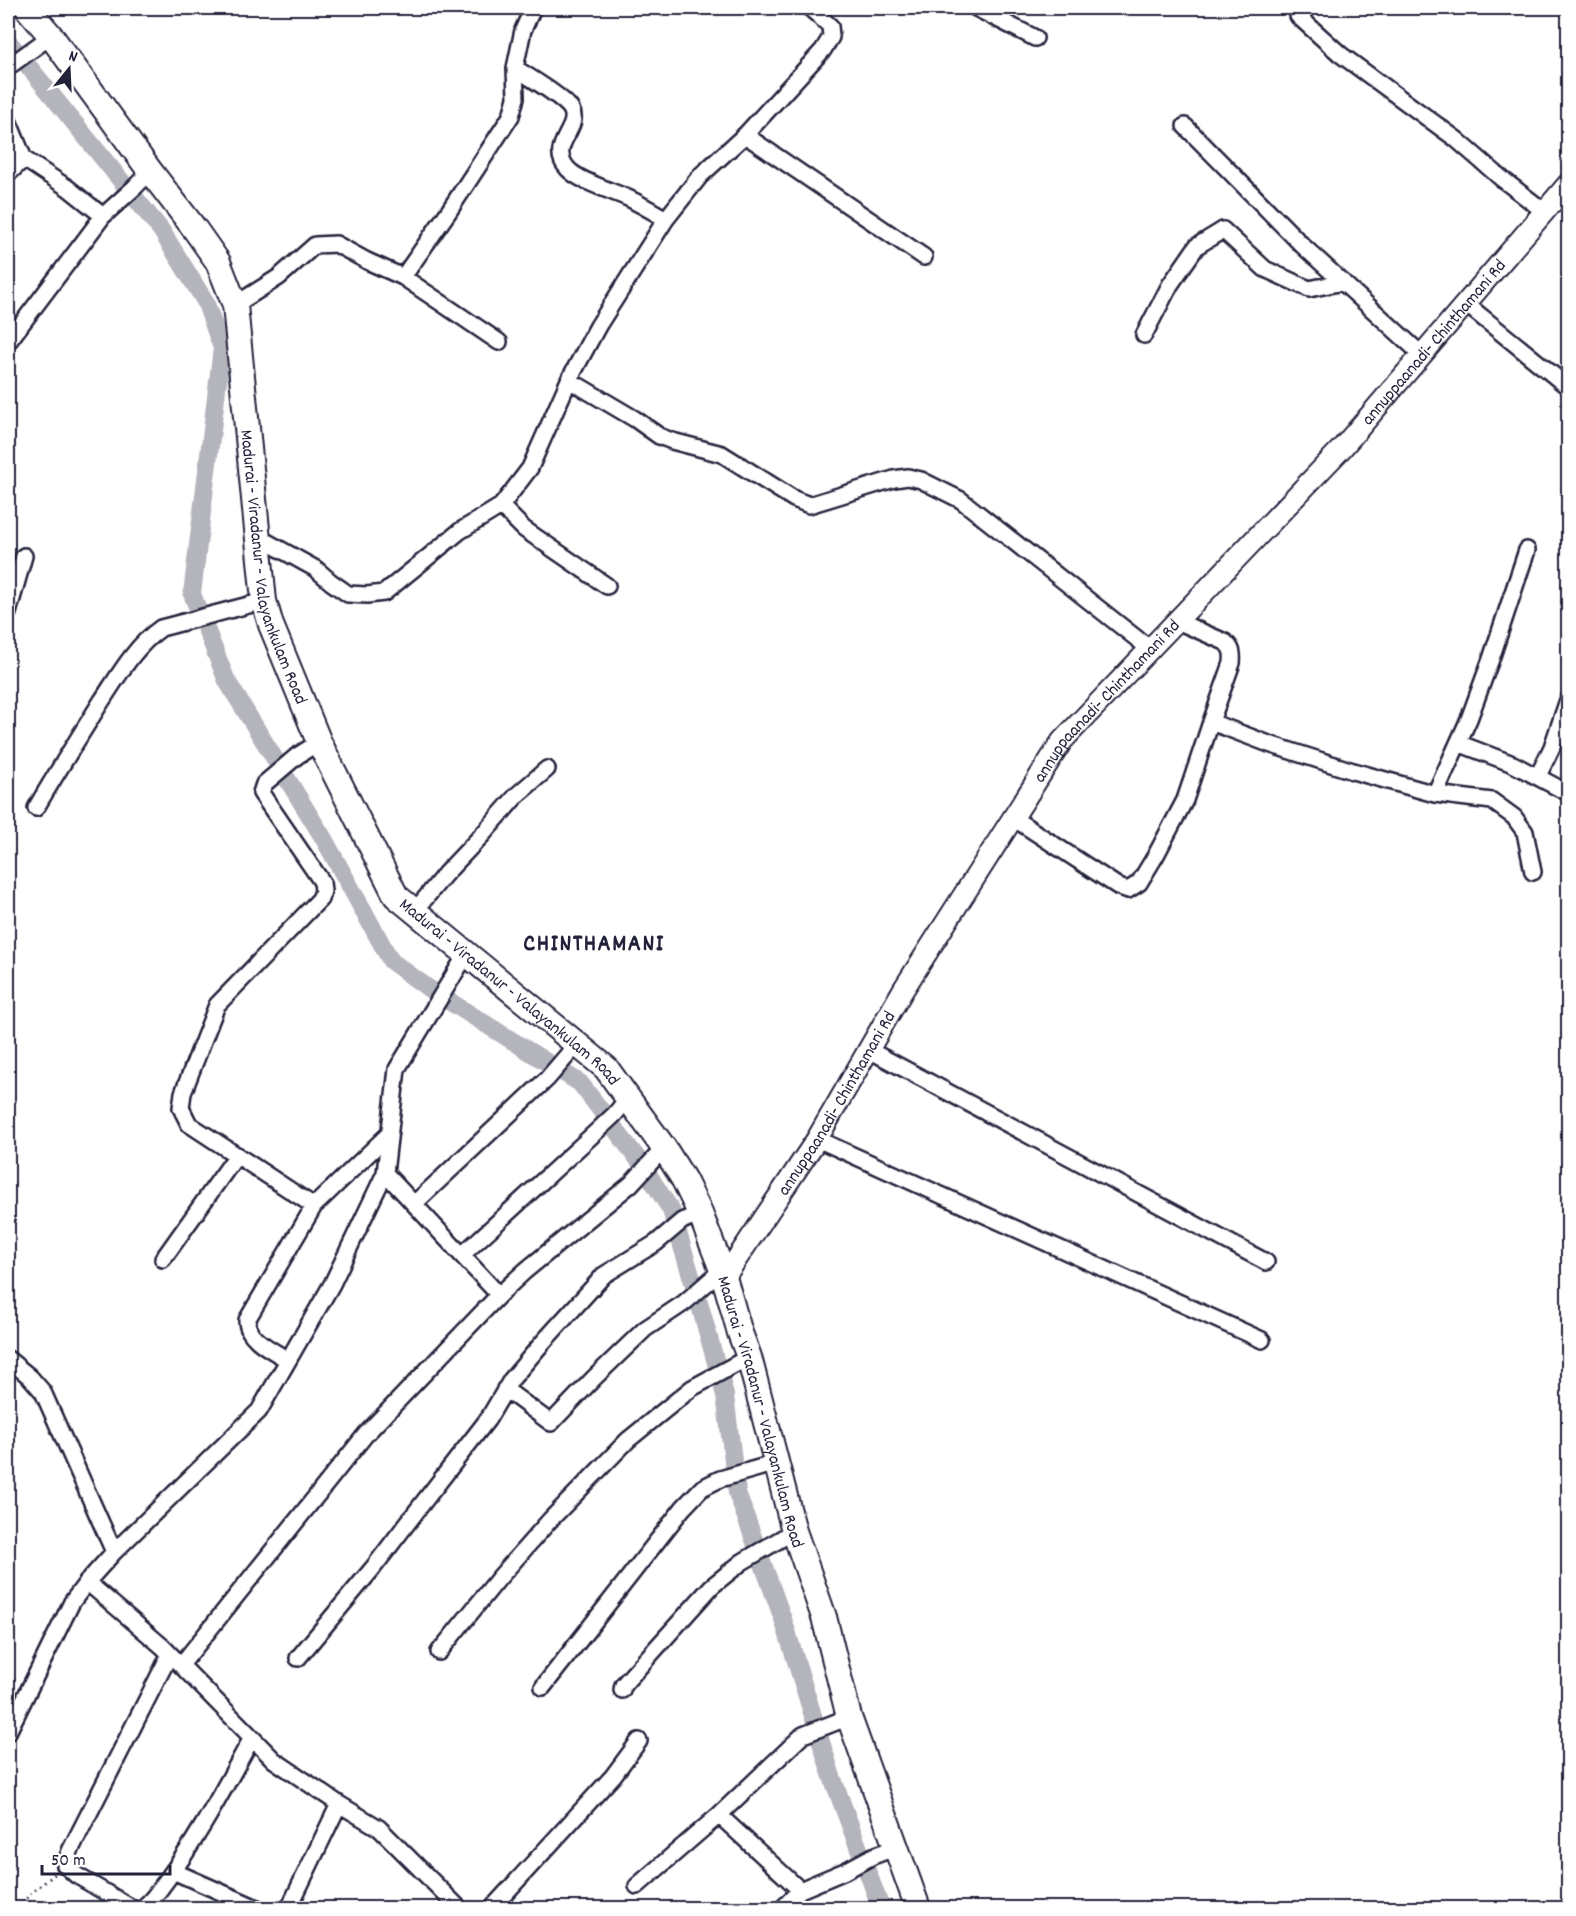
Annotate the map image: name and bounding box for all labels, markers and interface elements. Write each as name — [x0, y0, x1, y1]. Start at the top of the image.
north arrow — [39, 39, 99, 99]
text: N — [66, 45, 80, 69]
street label: annuppaanadi- Chinthamani Rd — [1357, 255, 1513, 432]
street label: Madurai - Viradanur - Valayankulam Road — [232, 429, 312, 709]
street label: annuppaanadi- Chinthamani Rd — [1029, 615, 1187, 788]
street label: Madurai - Viradanur - Valayankulam Road — [393, 893, 625, 1091]
district label: CHINTHAMANI — [523, 928, 665, 962]
street label: annuppaanadi- Chinthamani Rd — [773, 1007, 903, 1201]
street label: Madurai - Viradanur - Valayankulam Road — [709, 1273, 809, 1552]
scale bar — [42, 1838, 170, 1876]
text: 50 m — [51, 1849, 86, 1874]

